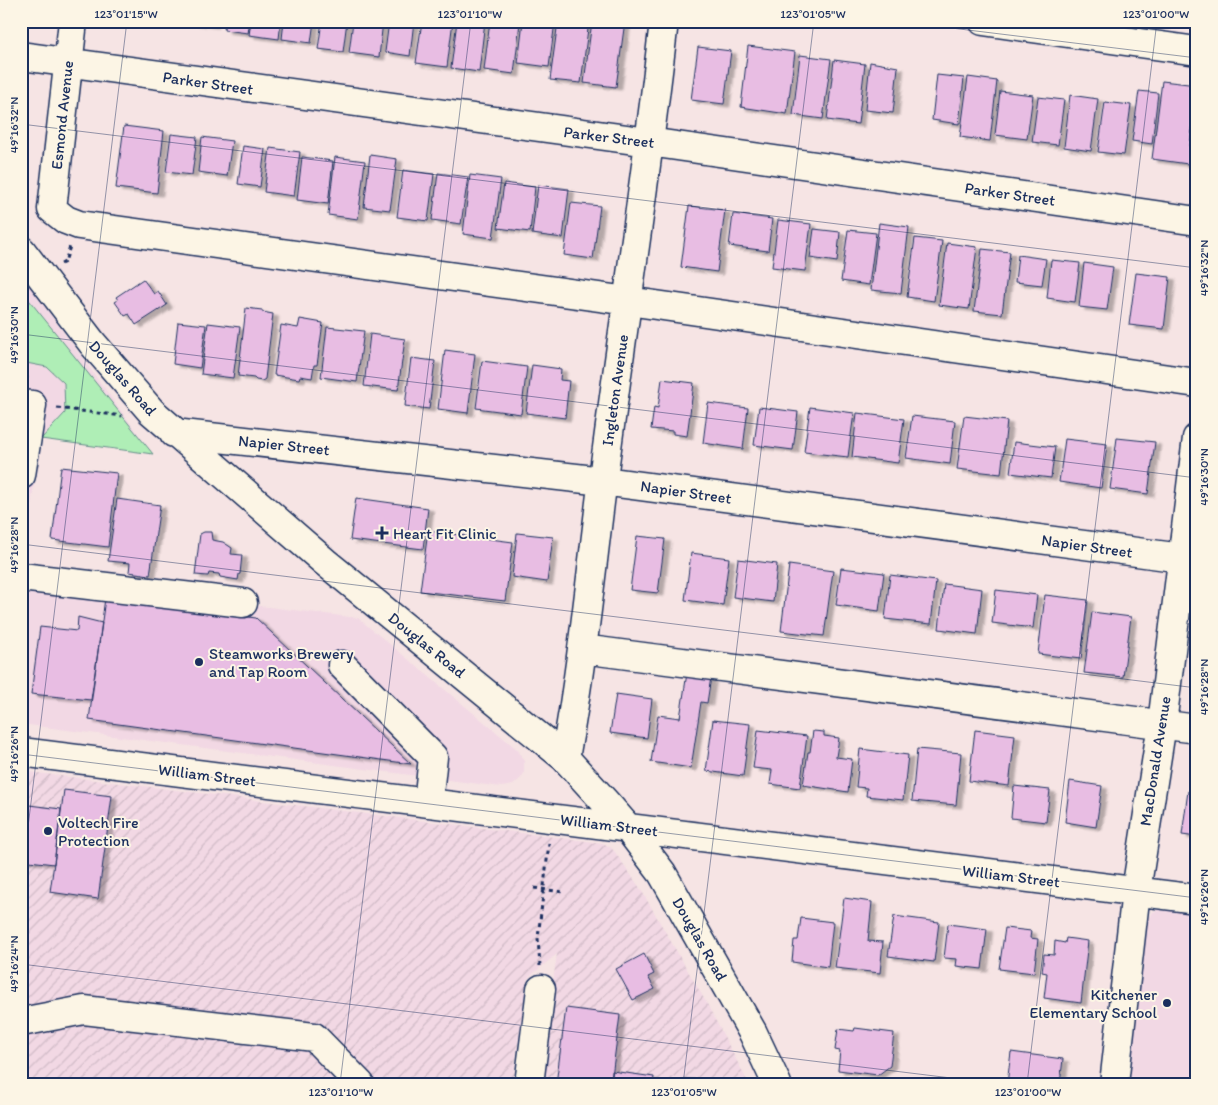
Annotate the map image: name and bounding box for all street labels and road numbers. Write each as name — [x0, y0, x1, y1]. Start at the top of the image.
street label: Esmond Avenue — [47, 60, 77, 170]
street label: Parker Street — [161, 67, 255, 99]
street label: Parker Street — [562, 122, 656, 152]
street label: Parker Street — [963, 178, 1057, 210]
street label: Ingleton Avenue — [598, 333, 632, 447]
street label: Douglas Road — [85, 336, 161, 420]
street label: Napier Street — [237, 431, 331, 459]
street label: Napier Street — [639, 476, 733, 508]
street label: Napier Street — [1040, 530, 1134, 562]
street label: Douglas Road — [385, 608, 470, 682]
street label: MacDonald Avenue — [1135, 694, 1175, 827]
street label: William Street — [157, 760, 257, 790]
street label: William Street — [559, 810, 659, 840]
street label: William Street — [961, 861, 1061, 891]
street label: Douglas Road — [668, 894, 732, 985]

